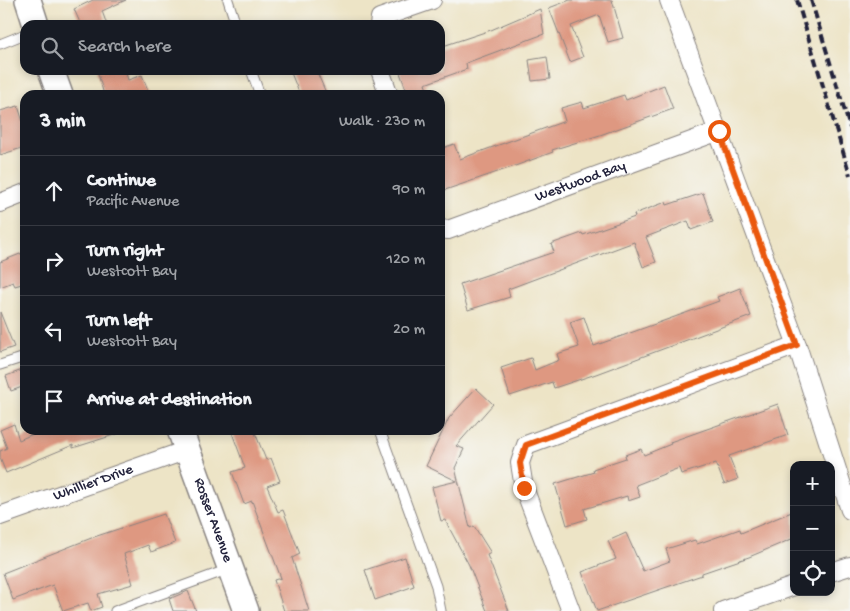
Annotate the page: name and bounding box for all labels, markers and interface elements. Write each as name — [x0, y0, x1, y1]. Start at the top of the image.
search box — [20, 20, 445, 75]
icon: search — [38, 34, 66, 62]
text: Search here — [78, 36, 172, 59]
text: 3 min — [40, 110, 85, 135]
text: Walk · 230 m — [339, 113, 425, 132]
route start — [708, 120, 731, 143]
street label: Westwood Bay — [533, 157, 629, 206]
text: Continue — [87, 170, 156, 193]
icon: ahead — [40, 177, 68, 205]
text: 90 m — [393, 181, 425, 200]
text: Pacific Avenue — [87, 193, 179, 212]
text: Turn right — [87, 240, 163, 263]
icon: right — [40, 247, 68, 275]
text: 120 m — [386, 251, 425, 270]
text: Westcott Bay — [87, 263, 177, 282]
text: Turn left — [87, 310, 151, 333]
icon: left — [40, 317, 68, 345]
text: 20 m — [393, 321, 425, 340]
text: Westcott Bay — [87, 333, 177, 352]
icon: arrive — [40, 387, 68, 415]
text: Arrive at destination — [87, 389, 251, 412]
street label: Whillier Drive — [51, 461, 136, 505]
map controls — [790, 461, 835, 596]
button: + — [790, 461, 835, 506]
street label: Rosser Avenue — [189, 476, 237, 565]
route end — [513, 477, 536, 500]
button: − — [790, 506, 835, 551]
button: locate — [790, 551, 835, 596]

